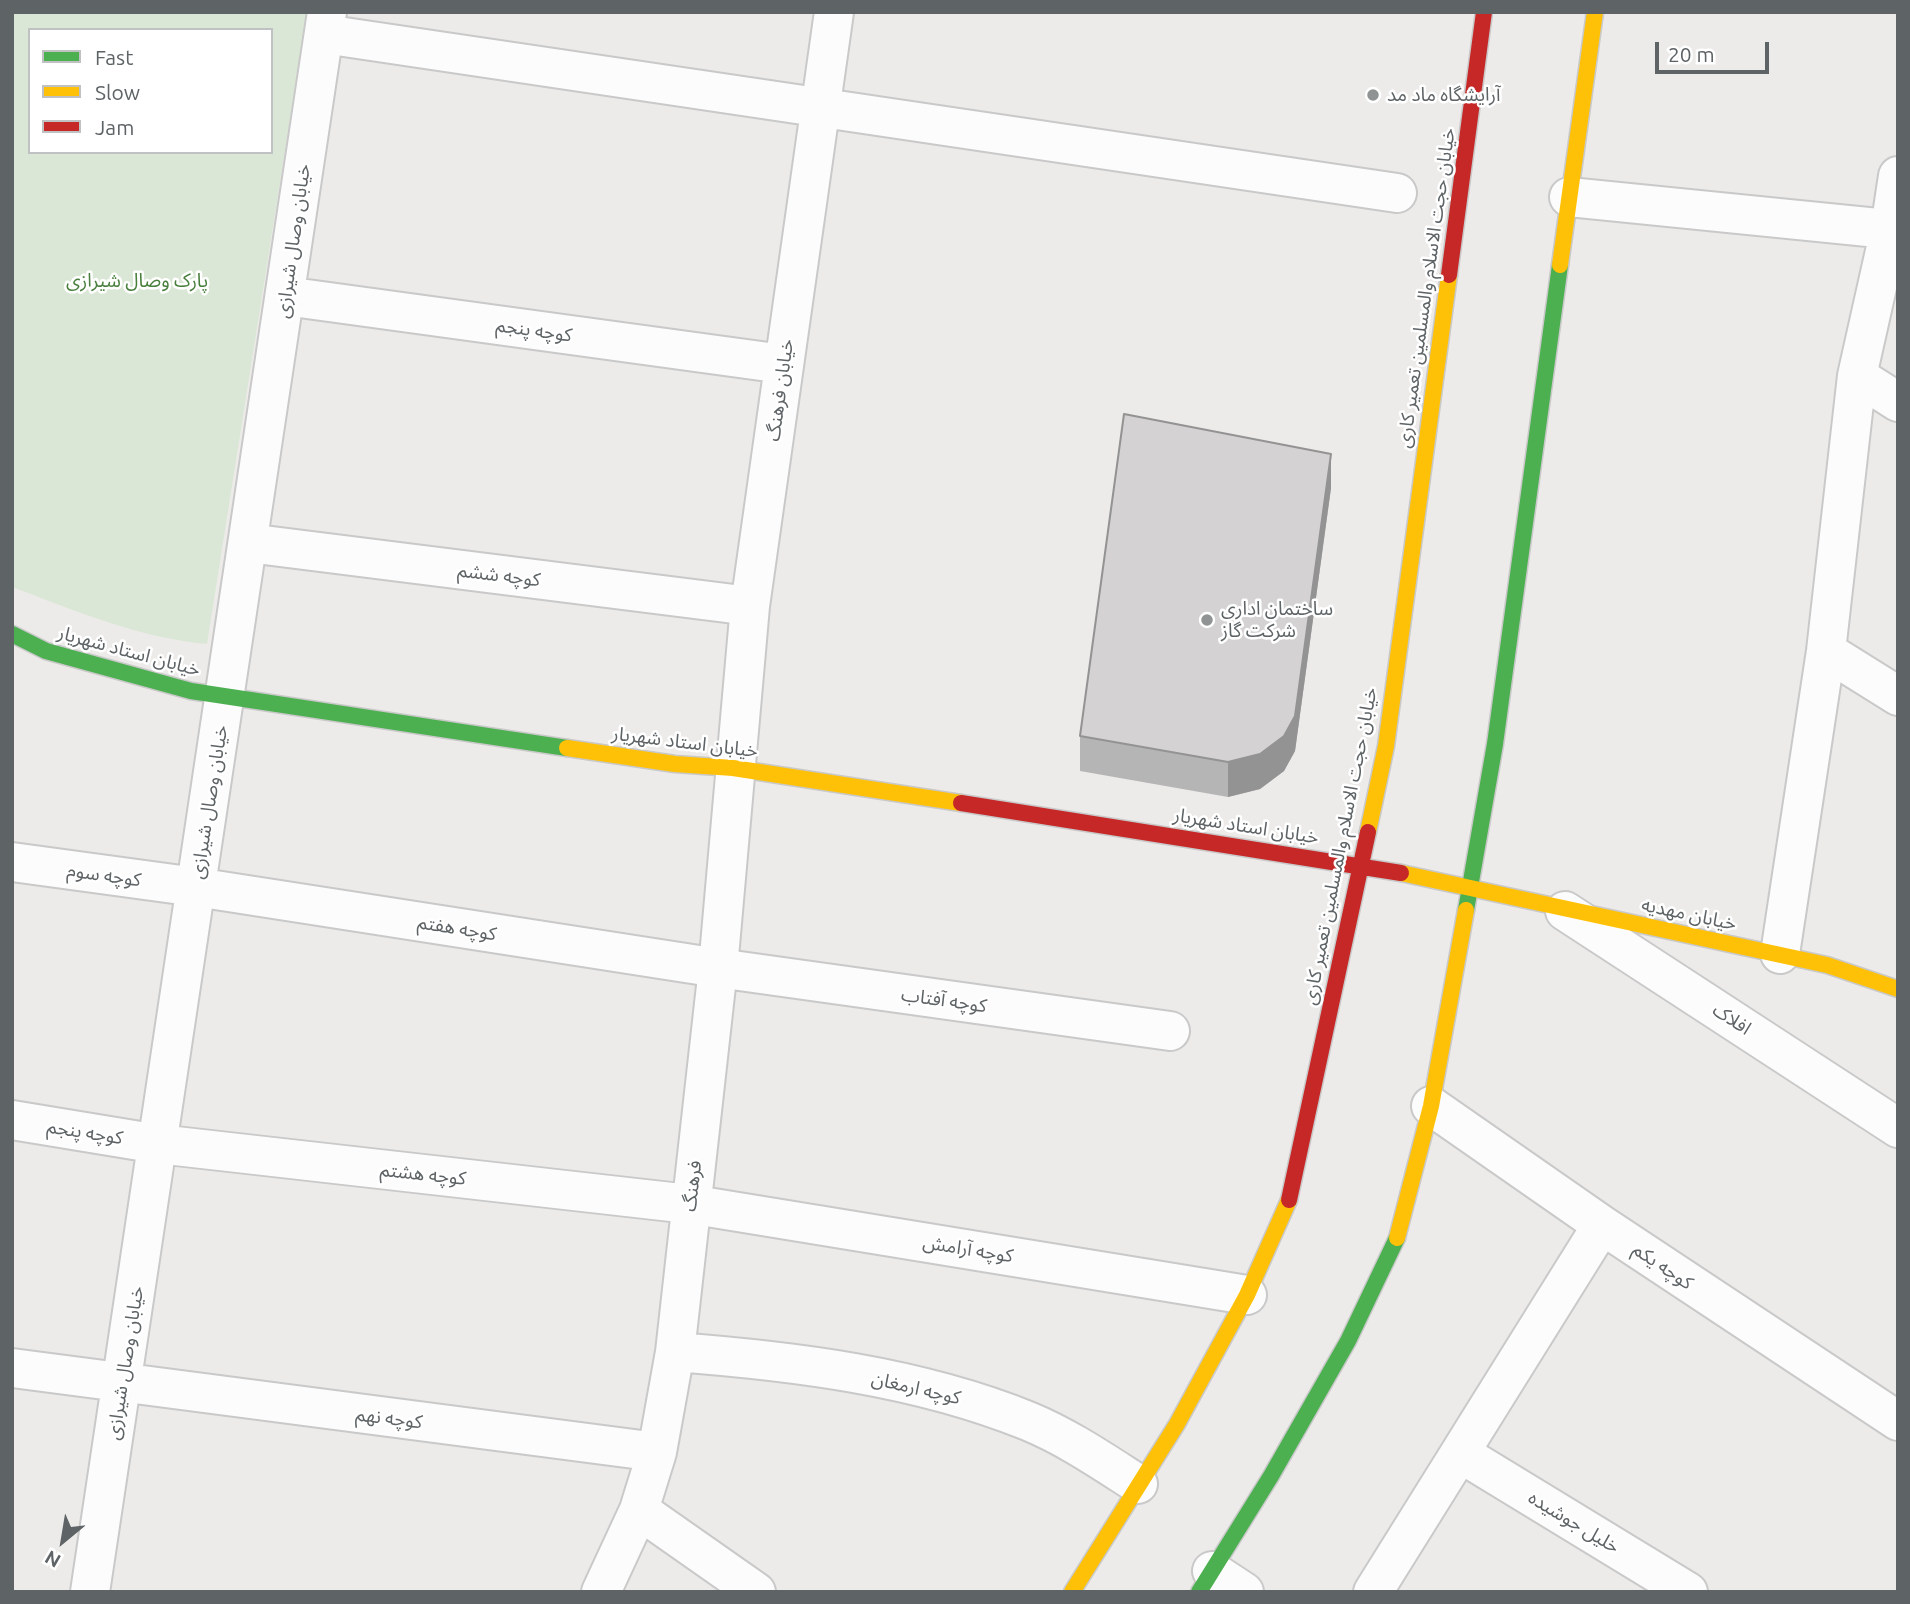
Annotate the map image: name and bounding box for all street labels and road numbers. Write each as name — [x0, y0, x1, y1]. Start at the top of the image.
street label: خیابان حجت الاسلام والمسلمین تعمیر کاری — [1392, 126, 1460, 450]
street label: خیابان وصال شیرازی — [271, 162, 315, 320]
street label: کوچه پنجم — [495, 313, 573, 347]
street label: خیابان فرهنگ — [762, 337, 798, 443]
street label: کوچه ششم — [456, 559, 542, 591]
street label: خیابان استاد شهریار — [55, 621, 203, 681]
street label: خیابان حجت الاسلام والمسلمین تعمیر کاری — [1298, 685, 1382, 1007]
street label: خیابان استاد شهریار — [611, 722, 759, 762]
street label: خیابان وصال شیرازی — [186, 723, 232, 881]
street label: خیابان استاد شهریار — [1172, 803, 1320, 849]
street label: کوچه سوم — [65, 859, 143, 891]
street label: خیابان مهدیه — [1639, 893, 1739, 935]
street label: کوچه هفتم — [416, 911, 498, 945]
street label: کوچه آفتاب — [900, 983, 988, 1017]
street label: افلاک — [1709, 998, 1755, 1040]
street label: کوچه پنجم — [45, 1115, 125, 1149]
street label: کوچه هشتم — [379, 1158, 467, 1190]
street label: فرهنگ — [678, 1159, 706, 1213]
street label: کوچه آرامش — [921, 1231, 1015, 1267]
street label: کوچه یکم — [1629, 1238, 1697, 1294]
street label: خیابان وصال شیرازی — [102, 1284, 148, 1442]
street label: کوچه ارمغان — [869, 1367, 963, 1409]
street label: کوچه نهم — [354, 1403, 424, 1433]
street label: خلیل جوشیده — [1524, 1486, 1624, 1558]

